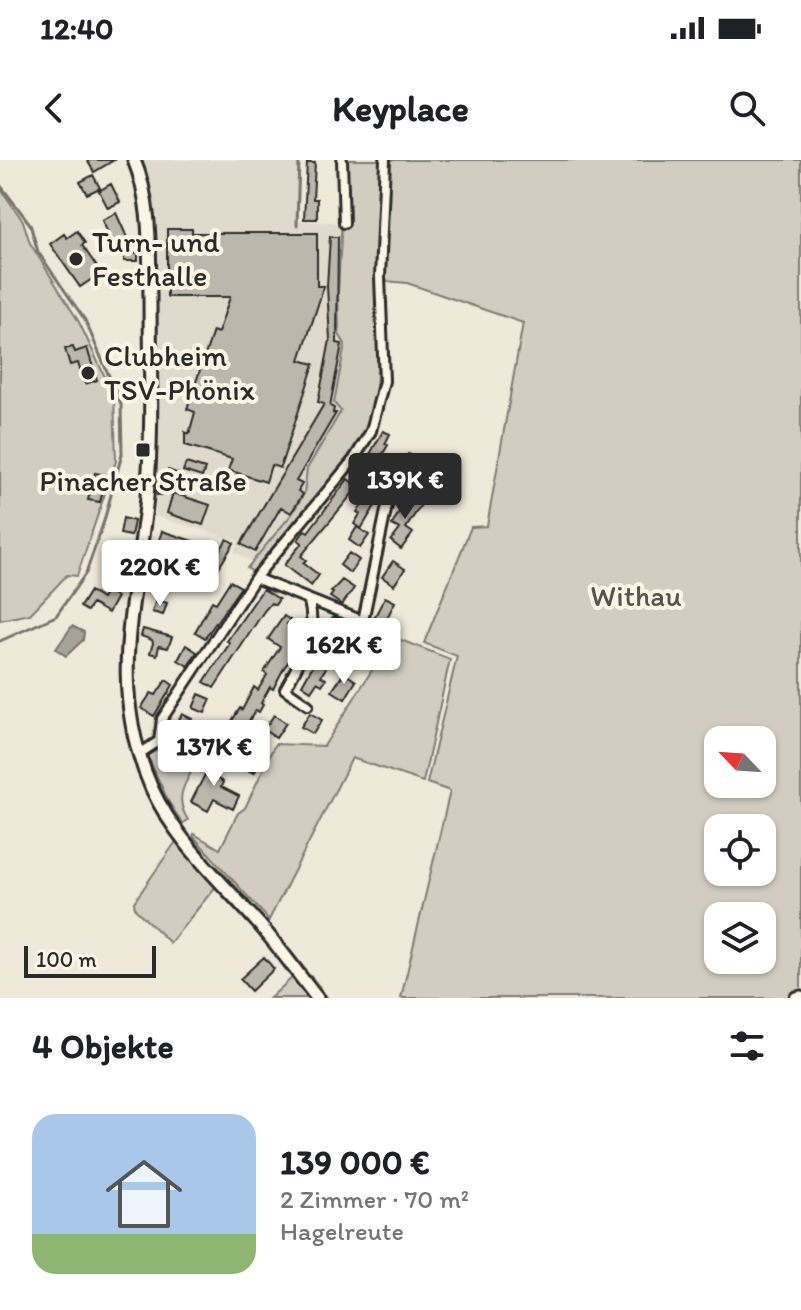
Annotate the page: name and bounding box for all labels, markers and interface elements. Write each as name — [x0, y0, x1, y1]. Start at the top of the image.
text: 12:40 — [40, 10, 114, 47]
icon: back — [32, 86, 76, 130]
icon: search — [725, 86, 769, 130]
text: Keyplace — [332, 87, 469, 130]
place label: Turn- und Festhalle — [92, 223, 220, 294]
marker: Turn- und Festhalle — [67, 250, 85, 268]
place label: Clubheim TSV-Phönix — [104, 337, 255, 408]
marker: Clubheim TSV-Phönix — [79, 364, 97, 382]
marker: Pinacher Straße — [134, 441, 152, 459]
pin: 139K € — [340, 453, 470, 521]
place label: Pinacher Straße — [39, 462, 247, 499]
text: 139K € — [366, 463, 444, 495]
pin: 220K € — [95, 540, 225, 608]
text: 220K € — [120, 550, 200, 582]
park label: Withau — [590, 577, 682, 614]
pin: 162K € — [279, 618, 409, 686]
text: 162K € — [306, 628, 382, 660]
pin: 137K € — [149, 720, 279, 788]
north arrow — [704, 726, 776, 798]
map controls — [704, 726, 776, 974]
text: 137K € — [176, 730, 252, 762]
button: locate — [704, 814, 776, 886]
button: layers — [704, 902, 776, 974]
scale bar — [24, 942, 156, 978]
text: 100 m — [36, 946, 97, 973]
icon: filters — [725, 1024, 769, 1068]
text: 4 Objekte — [32, 1026, 174, 1067]
text: 139 000 € — [280, 1142, 430, 1183]
icon: home — [96, 1146, 192, 1242]
text: 2 Zimmer · 70 m² — [280, 1183, 469, 1215]
text: Hagelreute — [280, 1215, 404, 1247]

